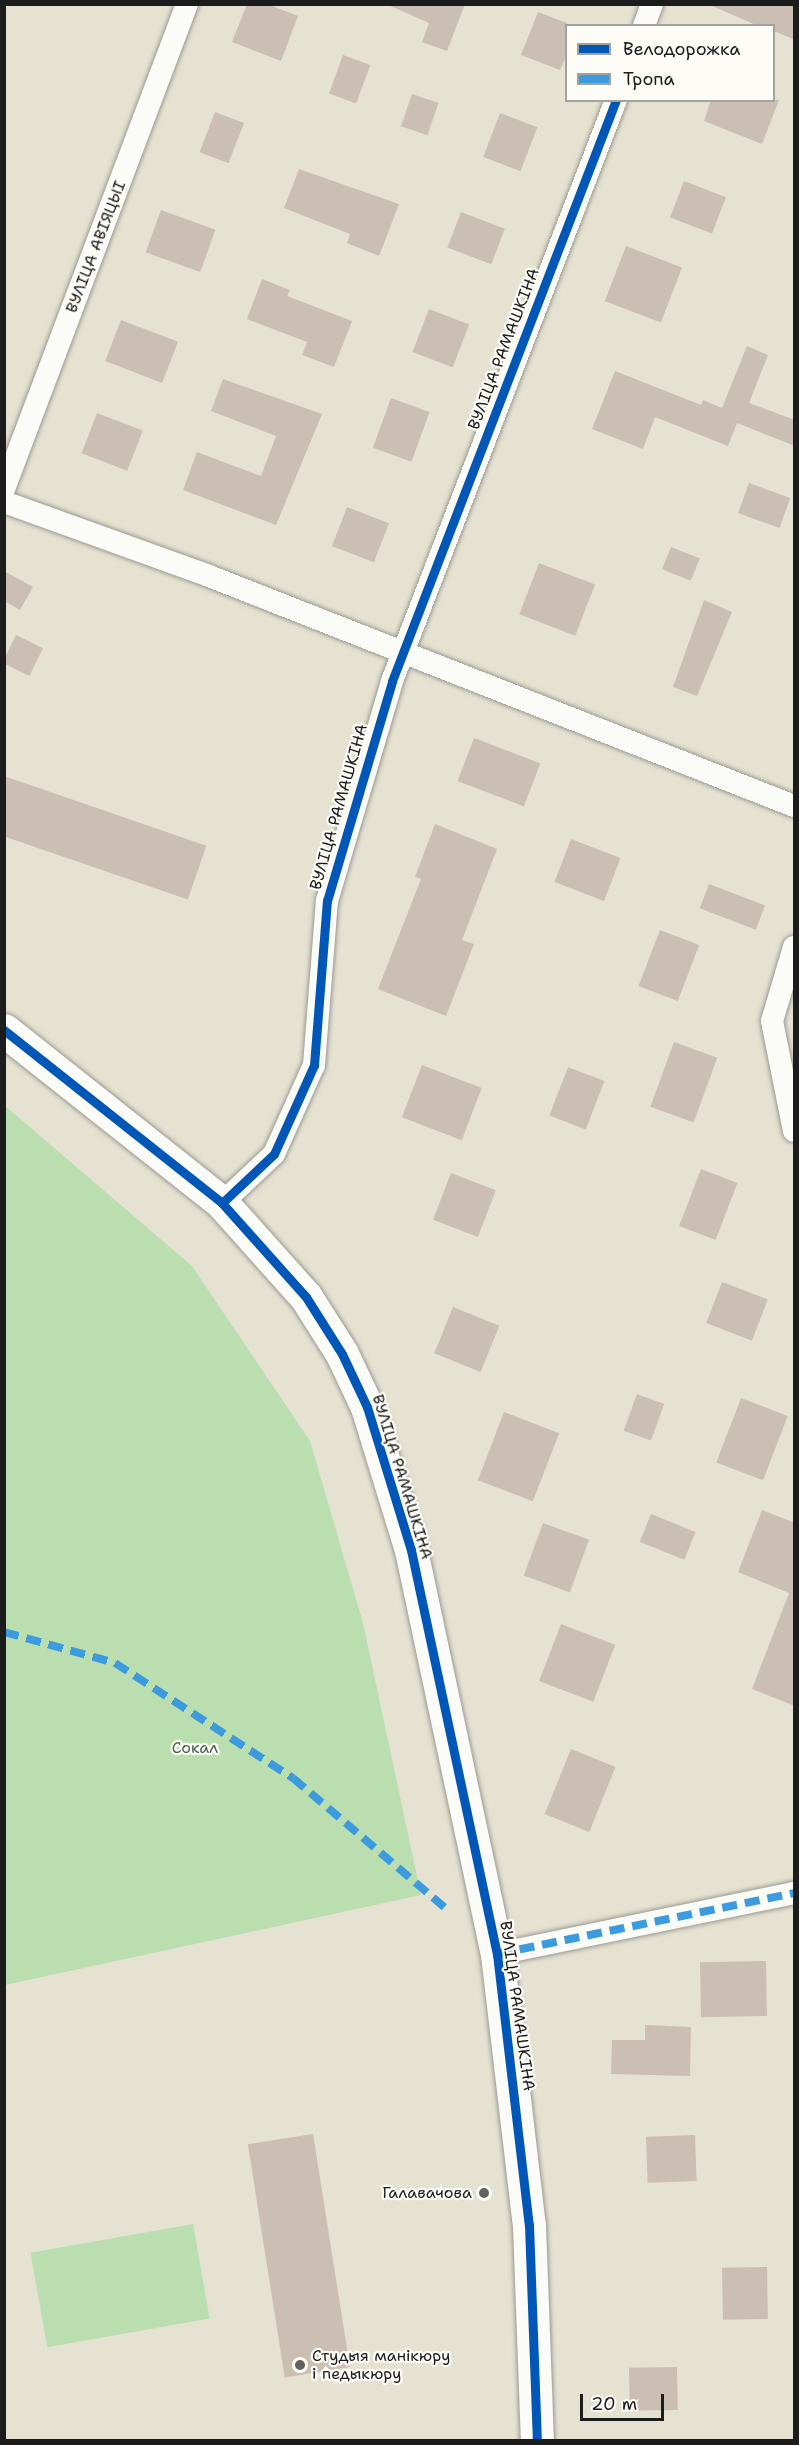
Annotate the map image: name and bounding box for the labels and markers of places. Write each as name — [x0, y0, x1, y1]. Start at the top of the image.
place label: Галавачова — [382, 2183, 472, 2203]
marker: Галавачова — [477, 2186, 491, 2200]
place label: Студыя манікюру і педыкюру — [312, 2346, 450, 2384]
marker: Студыя манікюру і педыкюру — [293, 2358, 307, 2372]

